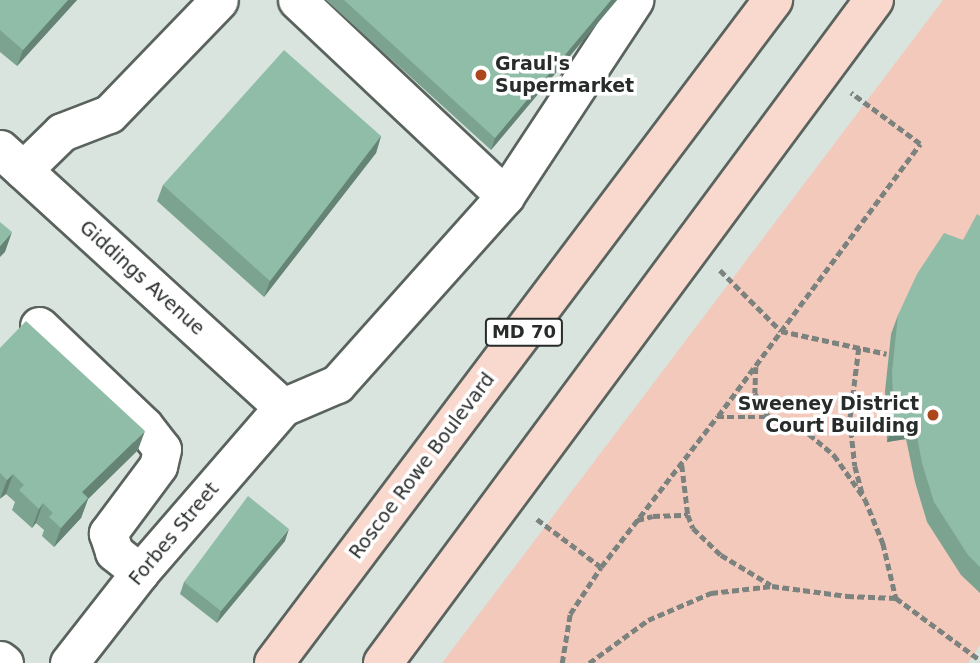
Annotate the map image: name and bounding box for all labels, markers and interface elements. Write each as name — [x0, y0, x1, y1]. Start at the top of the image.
place label: Graul's Supermarket — [495, 53, 634, 97]
marker: Graul's Supermarket — [473, 67, 489, 83]
street label: Giddings Avenue — [75, 216, 209, 340]
road number: MD 70 — [484, 318, 564, 346]
street label: Roscoe Rowe Boulevard — [345, 368, 499, 564]
place label: Sweeney District Court Building — [738, 393, 919, 437]
marker: Sweeney District Court Building — [925, 407, 941, 423]
street label: Forbes Street — [124, 478, 224, 590]

